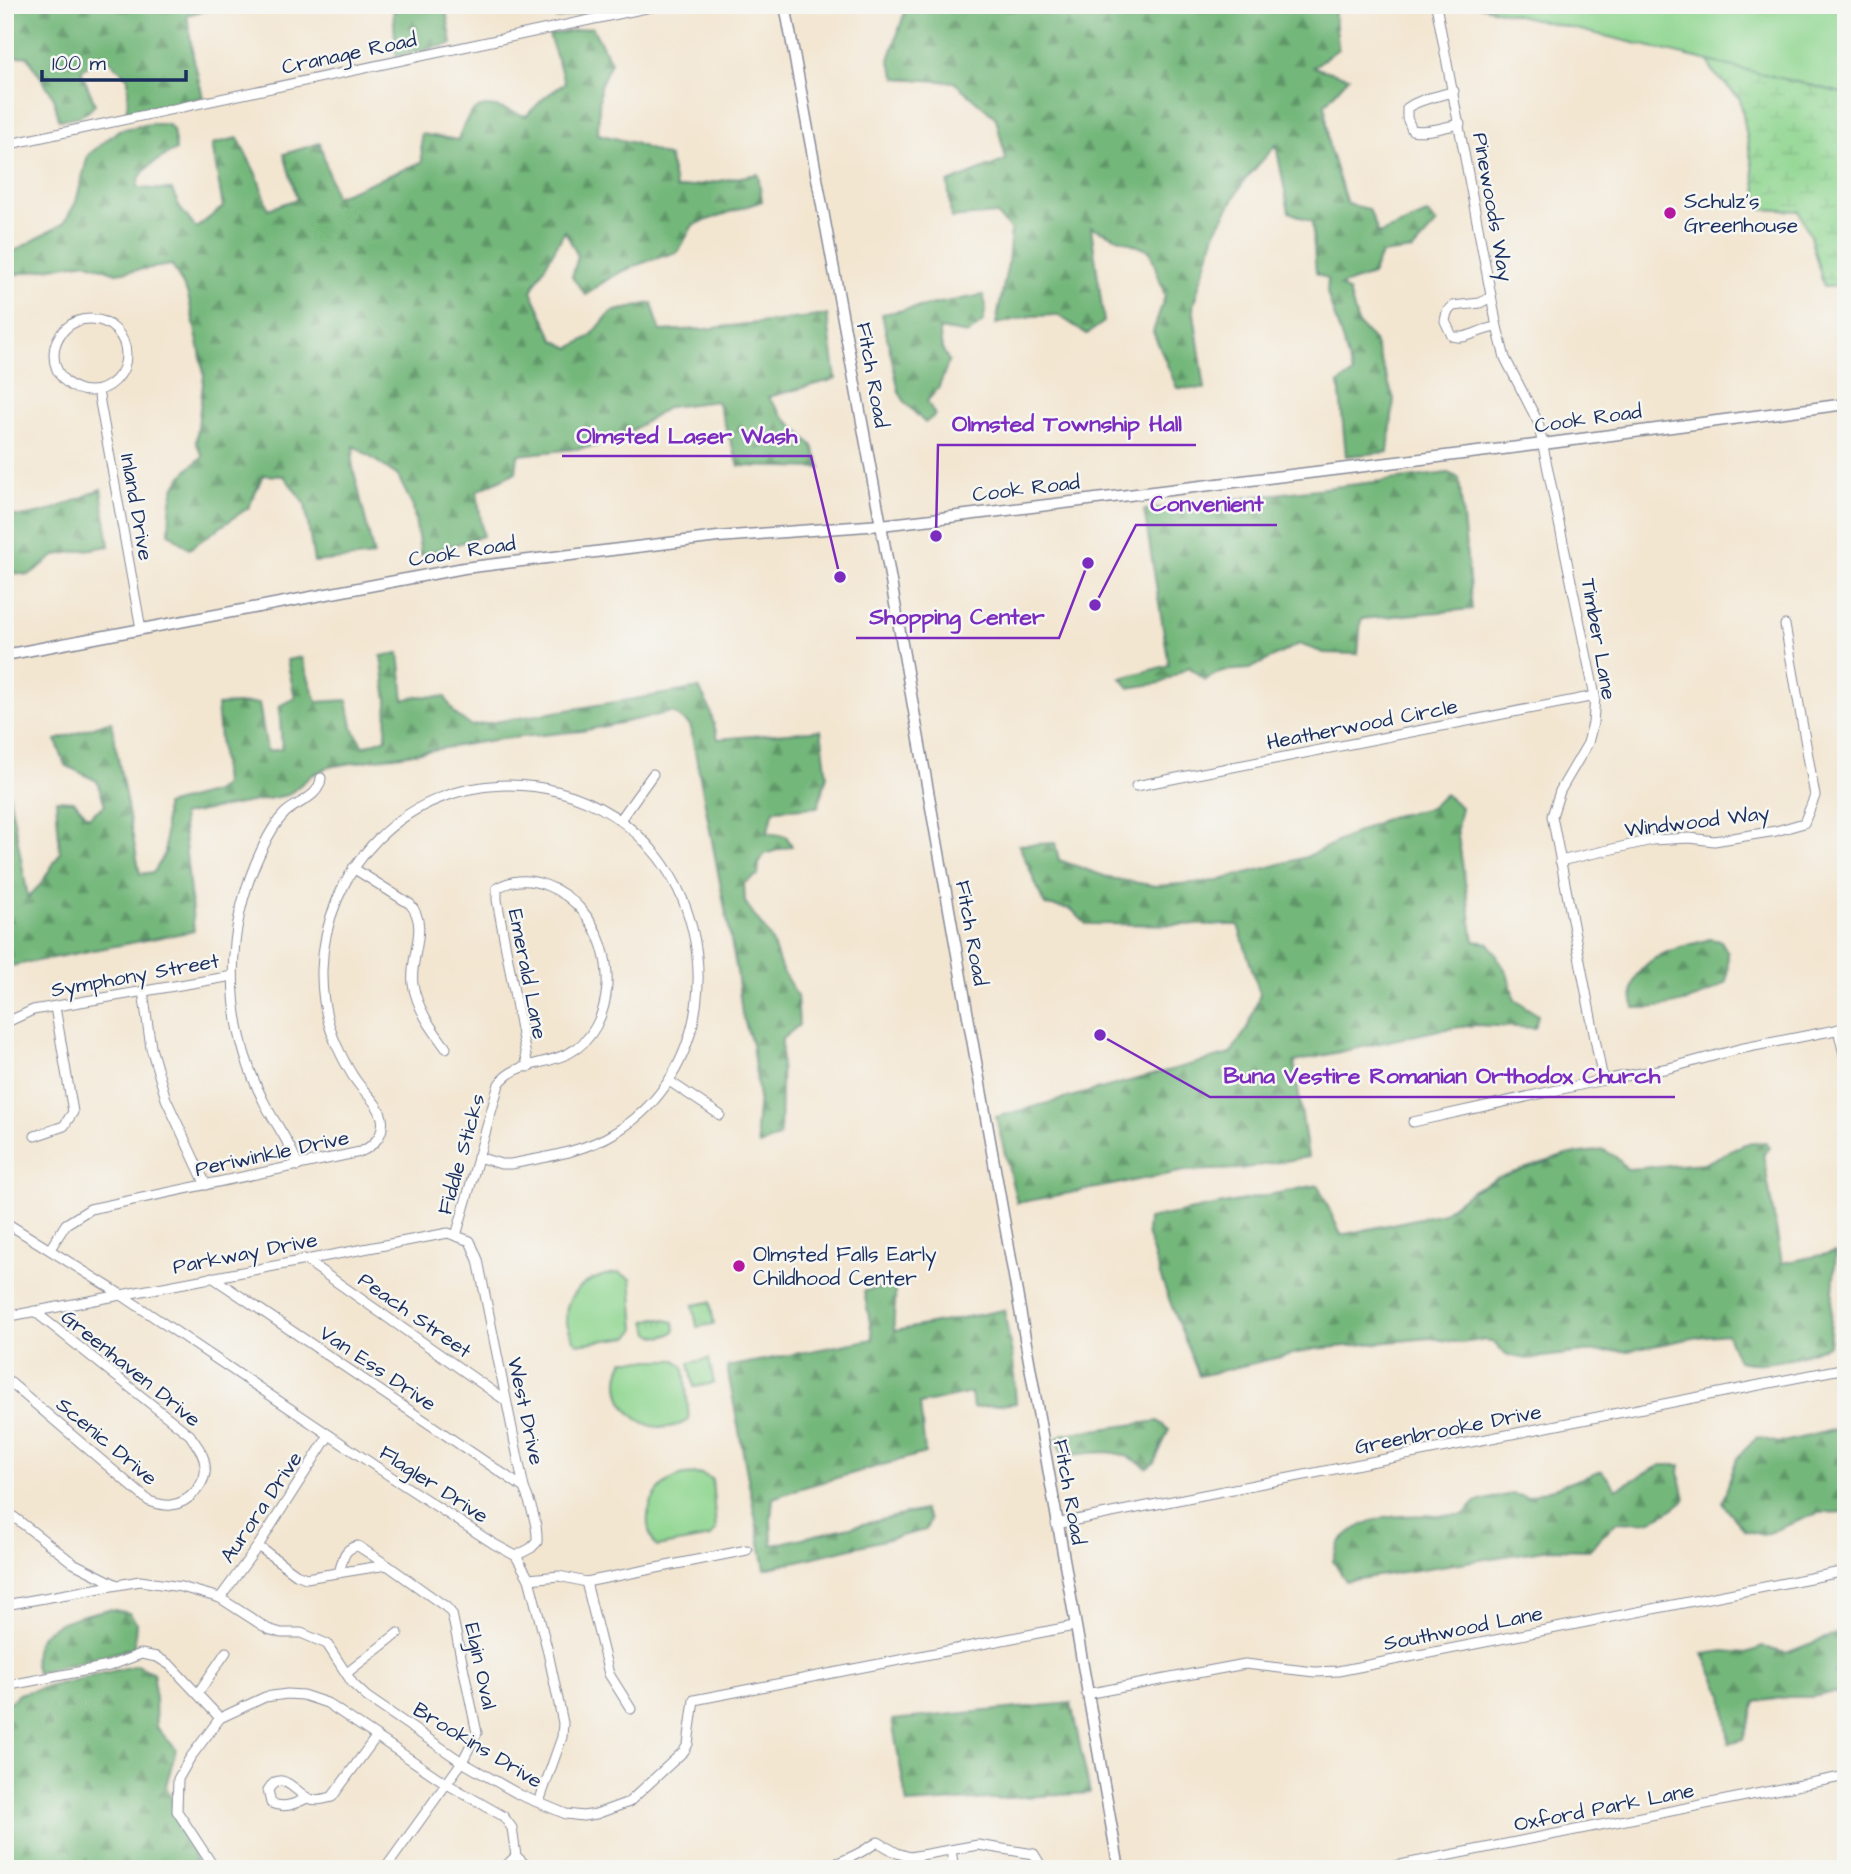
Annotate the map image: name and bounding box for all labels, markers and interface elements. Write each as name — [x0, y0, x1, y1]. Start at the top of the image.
street label: Cranage Road — [279, 25, 420, 84]
scale bar — [42, 38, 186, 82]
text: 100 m — [52, 49, 107, 78]
street label: Pinewoods Way — [1463, 130, 1520, 285]
place label: Schulz's Greenhouse — [1684, 187, 1798, 240]
marker: Schulz's Greenhouse — [1662, 205, 1678, 221]
street label: Fitch Road — [849, 320, 896, 430]
street label: Cook Road — [1533, 397, 1644, 440]
callout: Olmsted Township Hall — [938, 401, 1196, 445]
text: Olmsted Township Hall — [952, 408, 1182, 440]
callout: Olmsted Laser Wash — [562, 412, 811, 456]
text: Olmsted Laser Wash — [577, 420, 798, 452]
street label: Inland Drive — [113, 451, 160, 563]
street label: Cook Road — [971, 467, 1082, 509]
callout: Convenient — [1136, 481, 1277, 525]
text: Convenient — [1150, 488, 1264, 520]
street label: Cook Road — [406, 529, 518, 574]
street label: Timber Lane — [1574, 576, 1623, 702]
callout: Shopping Center — [856, 594, 1059, 638]
text: Shopping Center — [868, 601, 1045, 634]
street label: Heatherwood Circle — [1264, 692, 1460, 757]
street label: Windwood Way — [1623, 798, 1772, 847]
street label: Fitch Road — [948, 878, 995, 988]
street label: Emerald Lane — [501, 907, 554, 1042]
street label: Symphony Street — [49, 946, 222, 1007]
callout: Buna Vestire Romanian Orthodox Church — [1210, 1053, 1675, 1097]
text: Buna Vestire Romanian Orthodox Church — [1224, 1060, 1661, 1092]
street label: Fiddle Sticks — [430, 1090, 493, 1218]
street label: Periwinkle Drive — [192, 1123, 352, 1184]
street label: Parkway Drive — [170, 1225, 320, 1284]
place label: Olmsted Falls Early Childhood Center — [753, 1240, 937, 1293]
marker: Olmsted Falls Early Childhood Center — [731, 1258, 747, 1274]
street label: Peach Street — [352, 1266, 478, 1366]
street label: Greenhaven Drive — [55, 1303, 207, 1434]
street label: Van Ess Drive — [314, 1319, 442, 1418]
street label: West Drive — [500, 1355, 551, 1468]
street label: Scenic Drive — [50, 1390, 164, 1492]
street label: Greenbrooke Drive — [1352, 1397, 1544, 1462]
street label: Fitch Road — [1046, 1437, 1093, 1547]
street label: Flagler Drive — [372, 1438, 494, 1532]
street label: Aurora Drive — [213, 1446, 309, 1569]
street label: Southwood Lane — [1381, 1599, 1545, 1658]
street label: Elgin Oval — [455, 1620, 504, 1712]
street label: Brookins Drive — [408, 1695, 548, 1796]
street label: Oxford Park Lane — [1511, 1776, 1697, 1839]

